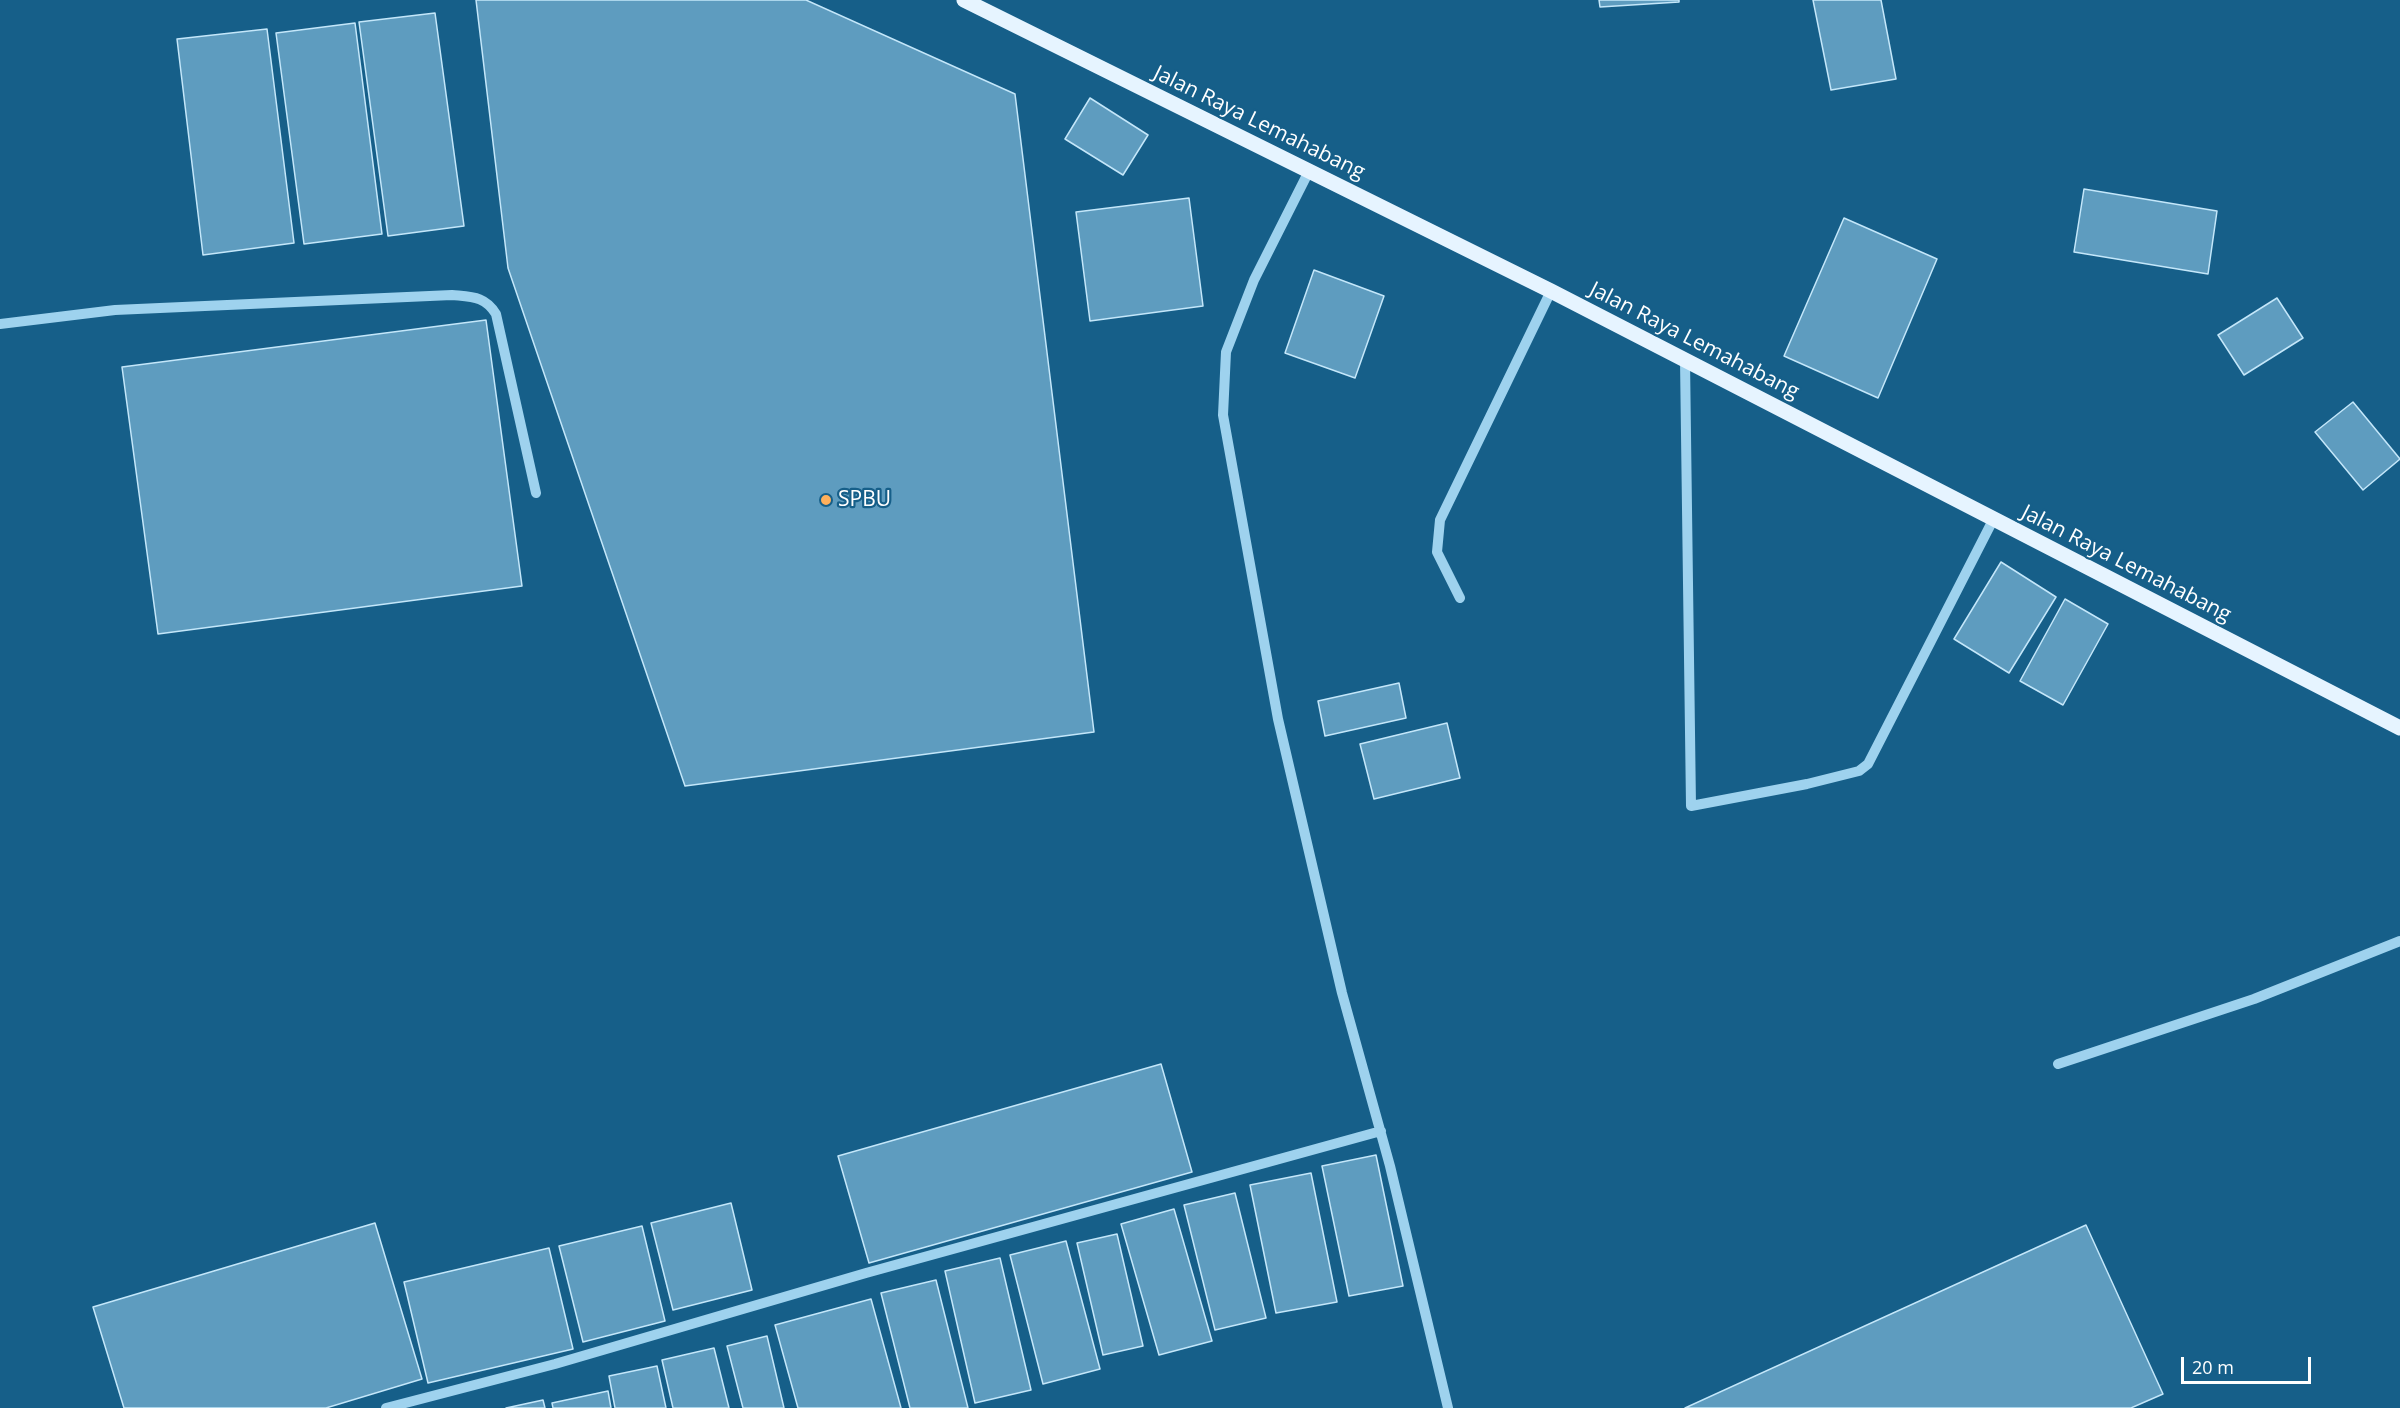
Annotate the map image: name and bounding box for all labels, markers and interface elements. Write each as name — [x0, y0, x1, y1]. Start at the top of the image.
street label: Jalan Raya Lemahabang — [1149, 61, 1369, 185]
street label: Jalan Raya Lemahabang — [1585, 277, 1803, 405]
place label: SPBU — [838, 487, 891, 513]
marker: SPBU — [819, 493, 833, 507]
street label: Jalan Raya Lemahabang — [2017, 500, 2235, 628]
scale bar — [2184, 1345, 2314, 1383]
text: 20 m — [2192, 1355, 2234, 1379]

